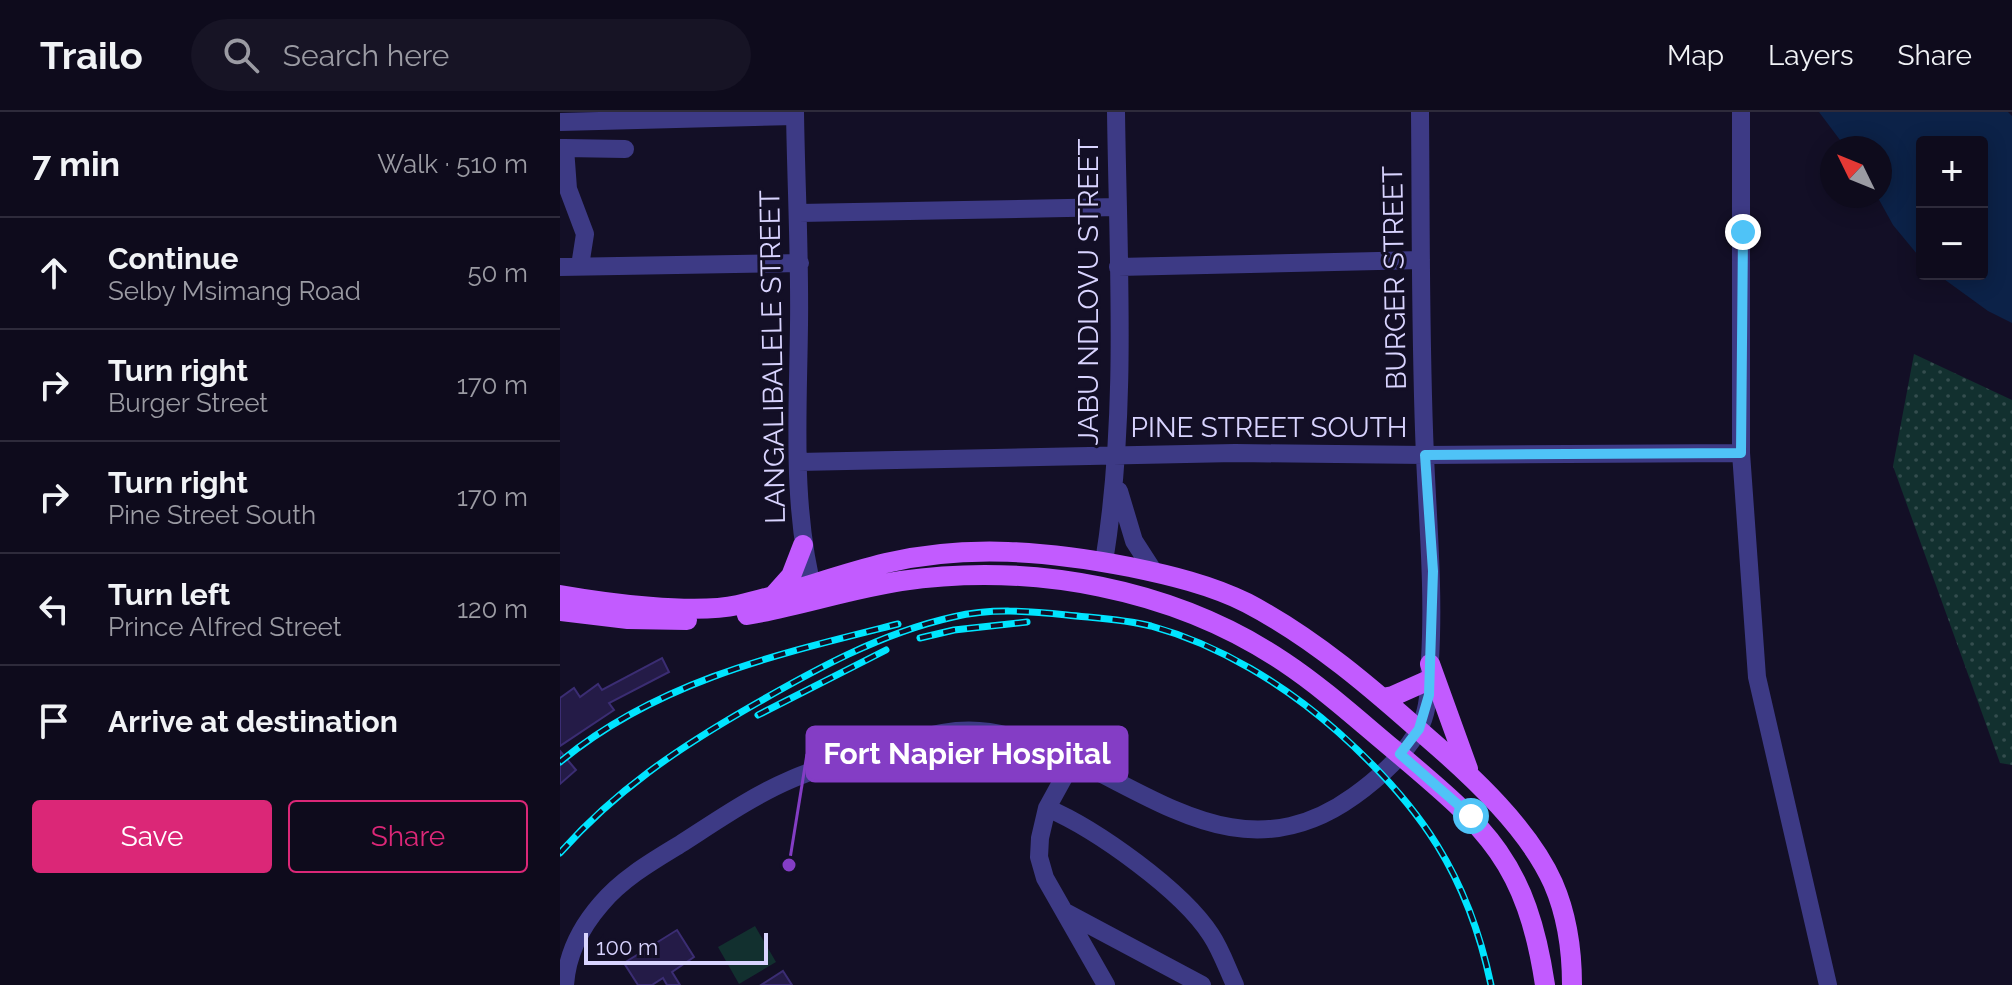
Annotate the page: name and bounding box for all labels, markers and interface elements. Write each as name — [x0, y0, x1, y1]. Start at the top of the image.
search box — [191, 19, 751, 91]
text: Trailo — [40, 33, 143, 78]
icon: search — [219, 33, 263, 77]
text: Search here — [283, 38, 449, 73]
text: Map — [1667, 39, 1724, 72]
text: Layers — [1768, 39, 1854, 72]
text: Share — [1898, 39, 1972, 72]
north arrow — [1820, 136, 1892, 208]
map controls — [1916, 136, 1988, 280]
button: + — [1916, 136, 1988, 208]
street label: JABU NDLOVU STREET — [1072, 138, 1105, 446]
text: 7 min — [32, 144, 120, 184]
text: Walk · 510 m — [377, 149, 528, 179]
street label: BURGER STREET — [1376, 166, 1413, 390]
street label: LANGALIBALELE STREET — [753, 190, 792, 524]
button: − — [1916, 208, 1988, 280]
route end — [1725, 214, 1761, 250]
text: Continue — [108, 241, 239, 276]
icon: ahead — [32, 251, 76, 295]
text: 50 m — [467, 258, 528, 288]
text: Selby Msimang Road — [108, 276, 361, 306]
text: Turn right — [108, 353, 248, 388]
icon: right — [32, 363, 76, 407]
text: 170 m — [457, 370, 528, 400]
text: Burger Street — [108, 388, 268, 418]
street label: PINE STREET SOUTH — [1131, 411, 1407, 444]
text: Turn right — [108, 465, 248, 500]
icon: right — [32, 475, 76, 519]
text: 170 m — [457, 482, 528, 512]
text: Pine Street South — [108, 500, 316, 530]
text: Turn left — [108, 577, 230, 612]
icon: left — [32, 587, 76, 631]
text: 120 m — [457, 594, 528, 624]
text: Prince Alfred Street — [108, 612, 341, 642]
icon: arrive — [32, 699, 76, 743]
text: Arrive at destination — [108, 704, 398, 739]
callout: Fort Napier Hospital — [807, 727, 1127, 781]
text: Fort Napier Hospital — [823, 736, 1111, 771]
route start — [1453, 798, 1489, 834]
button: Save — [32, 800, 272, 873]
button: Share — [288, 800, 528, 873]
scale bar — [584, 929, 768, 965]
text: 100 m — [596, 934, 658, 960]

